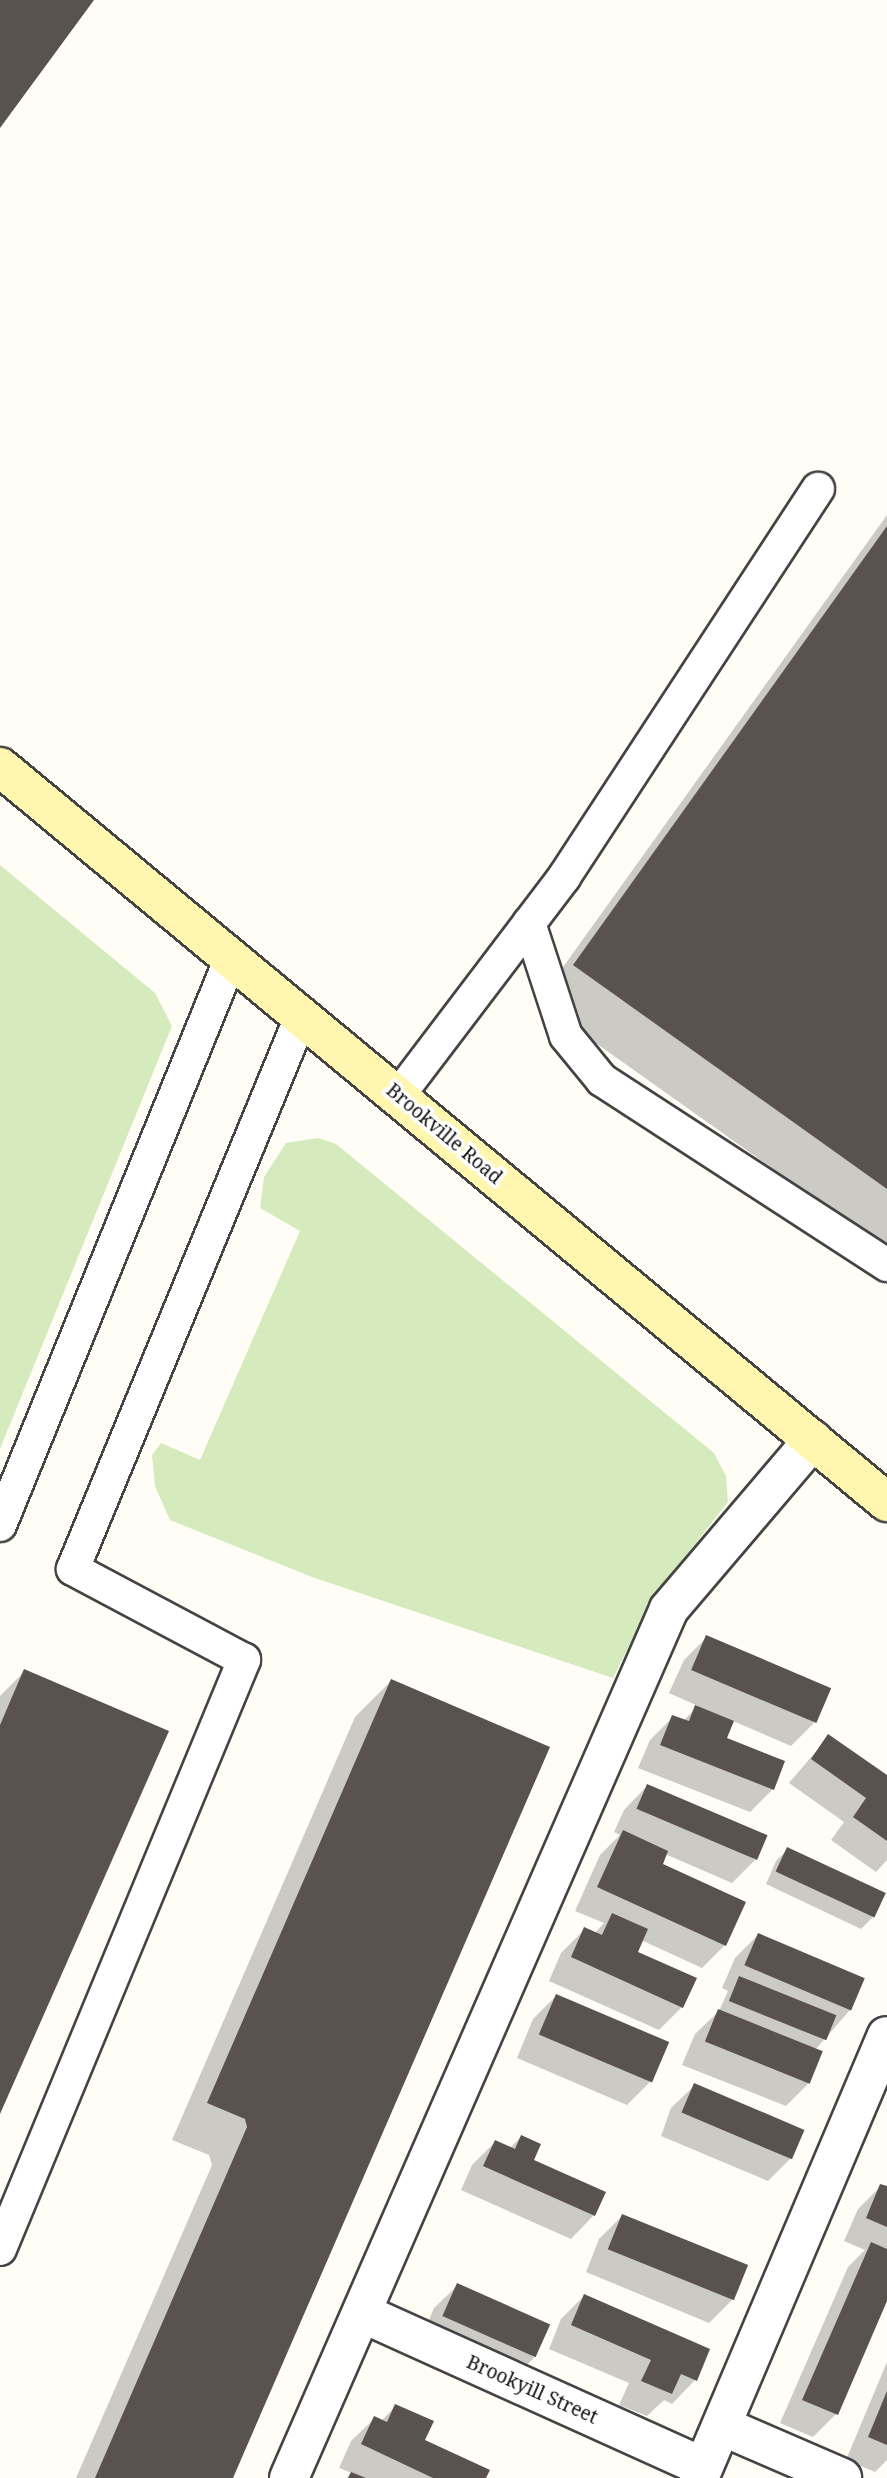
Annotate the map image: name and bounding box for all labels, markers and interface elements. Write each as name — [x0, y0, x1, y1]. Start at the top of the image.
street label: Brookville Road — [381, 1079, 507, 1189]
street label: Brookyill Street — [463, 2351, 601, 2429]

